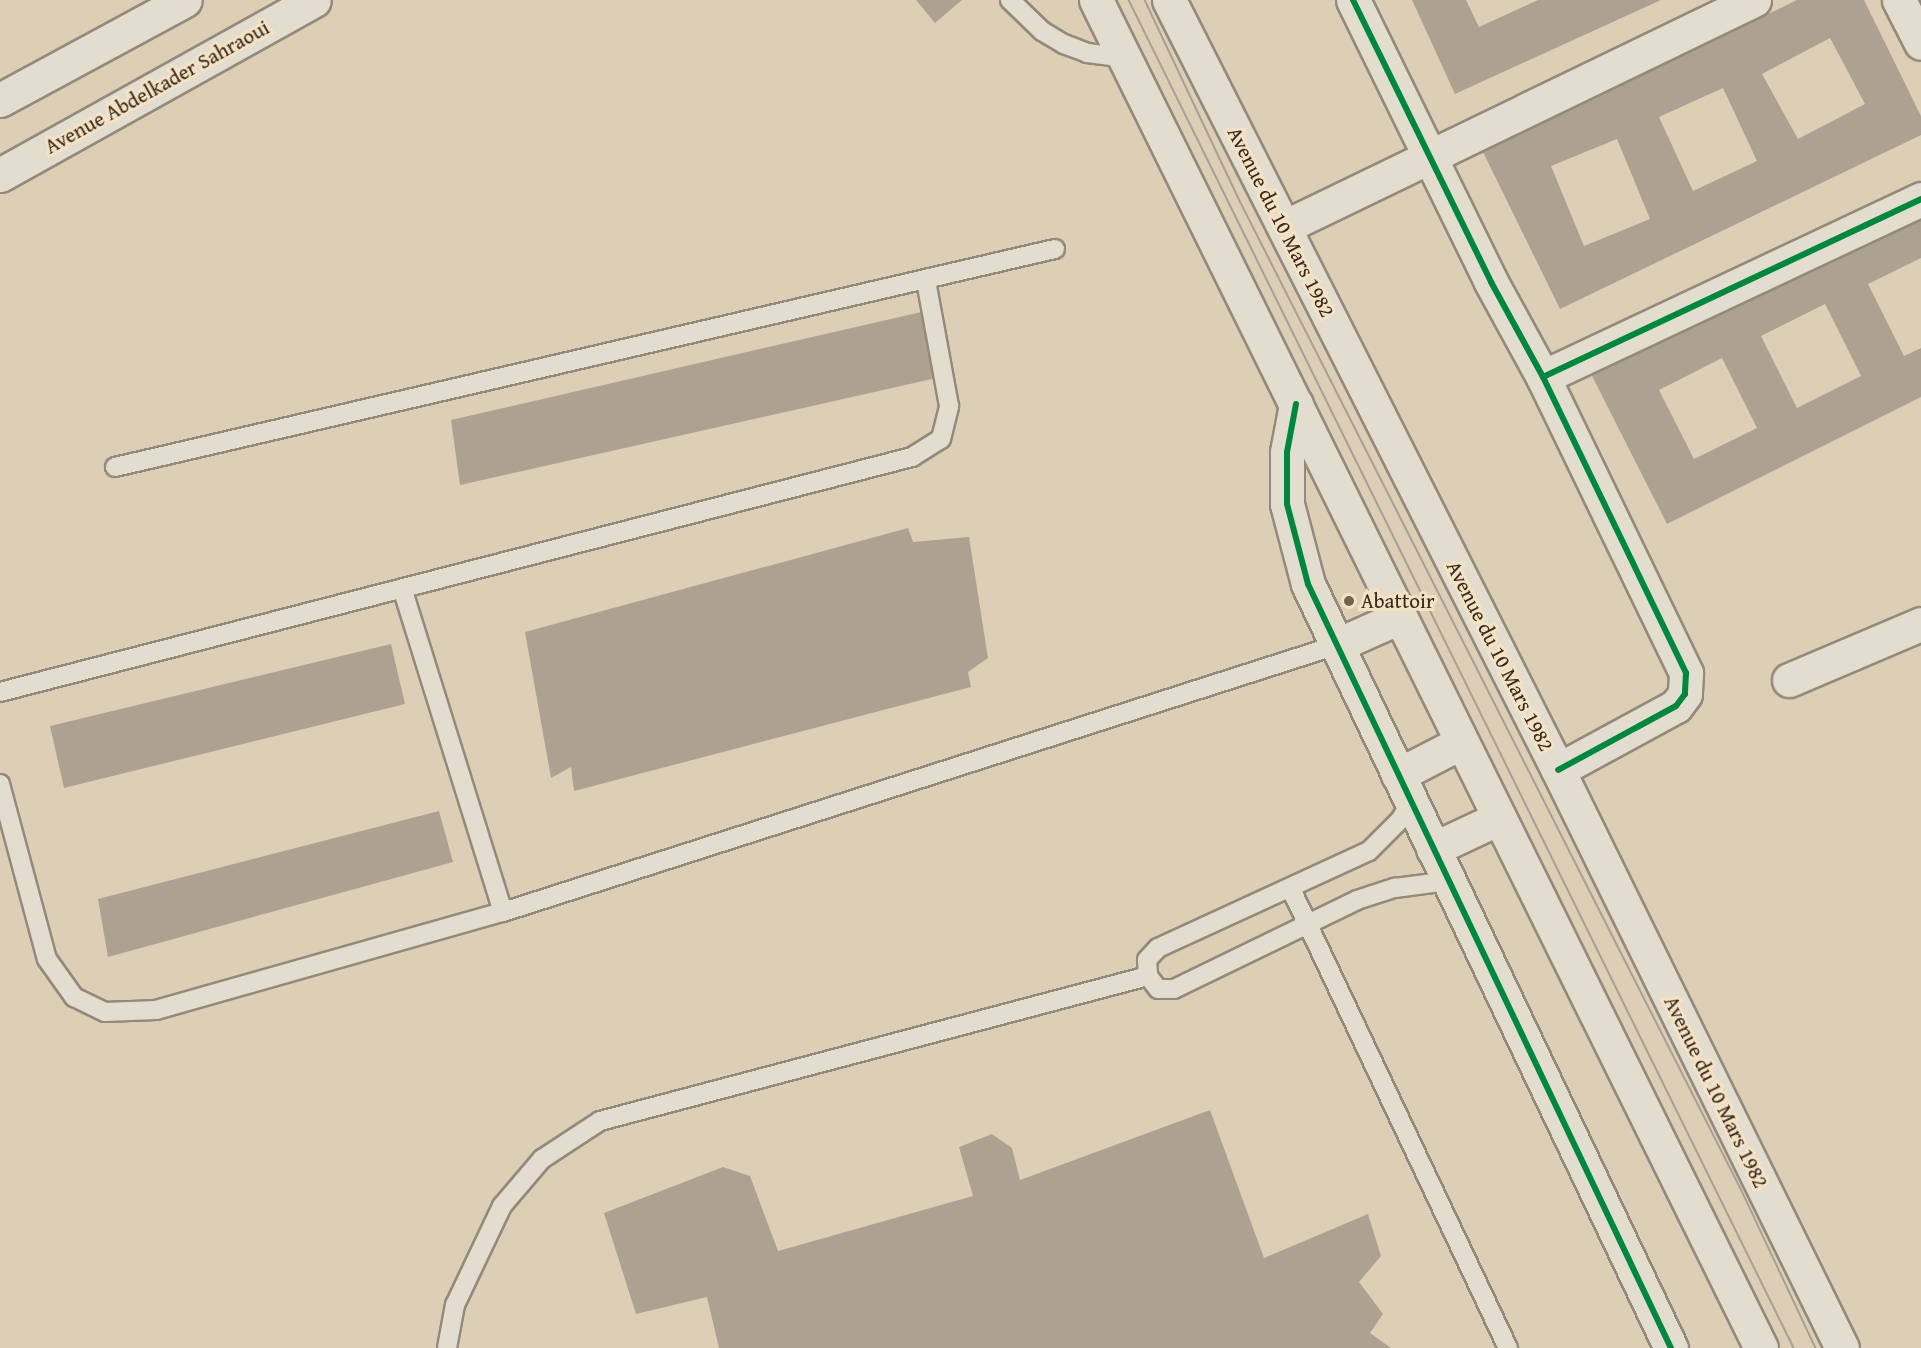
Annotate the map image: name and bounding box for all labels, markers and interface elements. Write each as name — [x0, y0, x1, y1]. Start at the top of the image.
street label: Avenue Abdelkader Sahraoui — [40, 15, 274, 159]
street label: Avenue du 10 Mars 1982 — [1222, 123, 1340, 321]
street label: Avenue du 10 Mars 1982 — [1441, 557, 1559, 755]
place label: Abattoir — [1361, 588, 1435, 614]
marker: Abattoir — [1342, 594, 1356, 608]
street label: Avenue du 10 Mars 1982 — [1659, 992, 1773, 1192]

